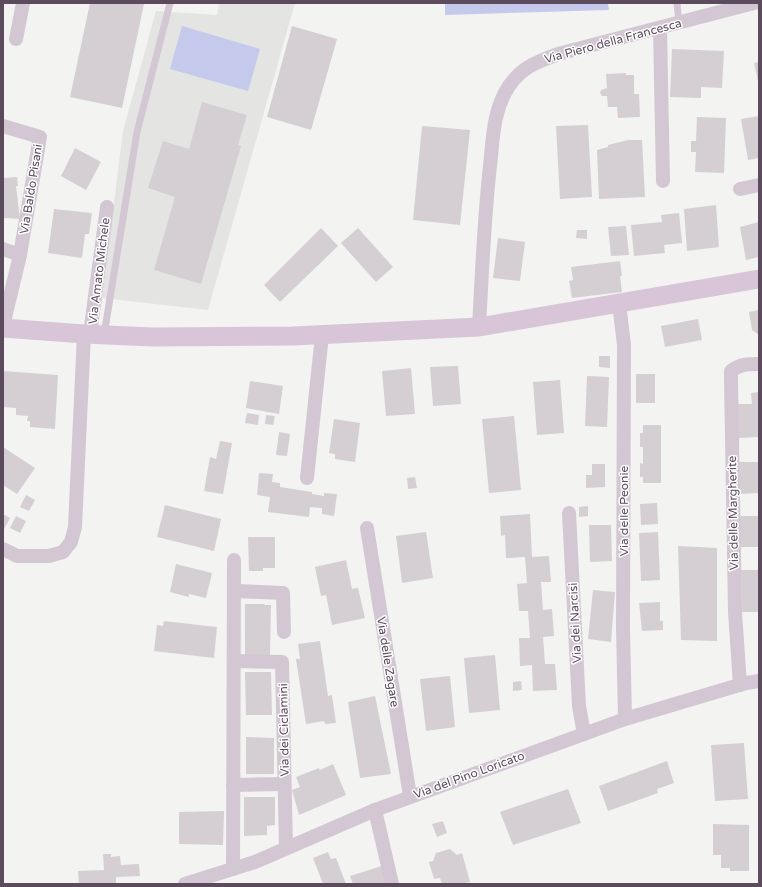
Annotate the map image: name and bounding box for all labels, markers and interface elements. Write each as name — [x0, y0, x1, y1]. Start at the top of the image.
street label: Via Piero della Francesca — [543, 16, 683, 66]
street label: Via Baldo Pisani — [17, 143, 45, 235]
street label: Via Amato Michele — [86, 217, 113, 325]
street label: Via delle Margherite — [725, 455, 741, 570]
street label: Via delle Peonie — [617, 466, 631, 556]
street label: Via dei Narcisi — [566, 582, 584, 664]
street label: Via delle Zagare — [374, 616, 402, 708]
street label: Via dei Ciclamini — [276, 683, 292, 777]
street label: Via del Pino Loricato — [412, 748, 526, 802]

